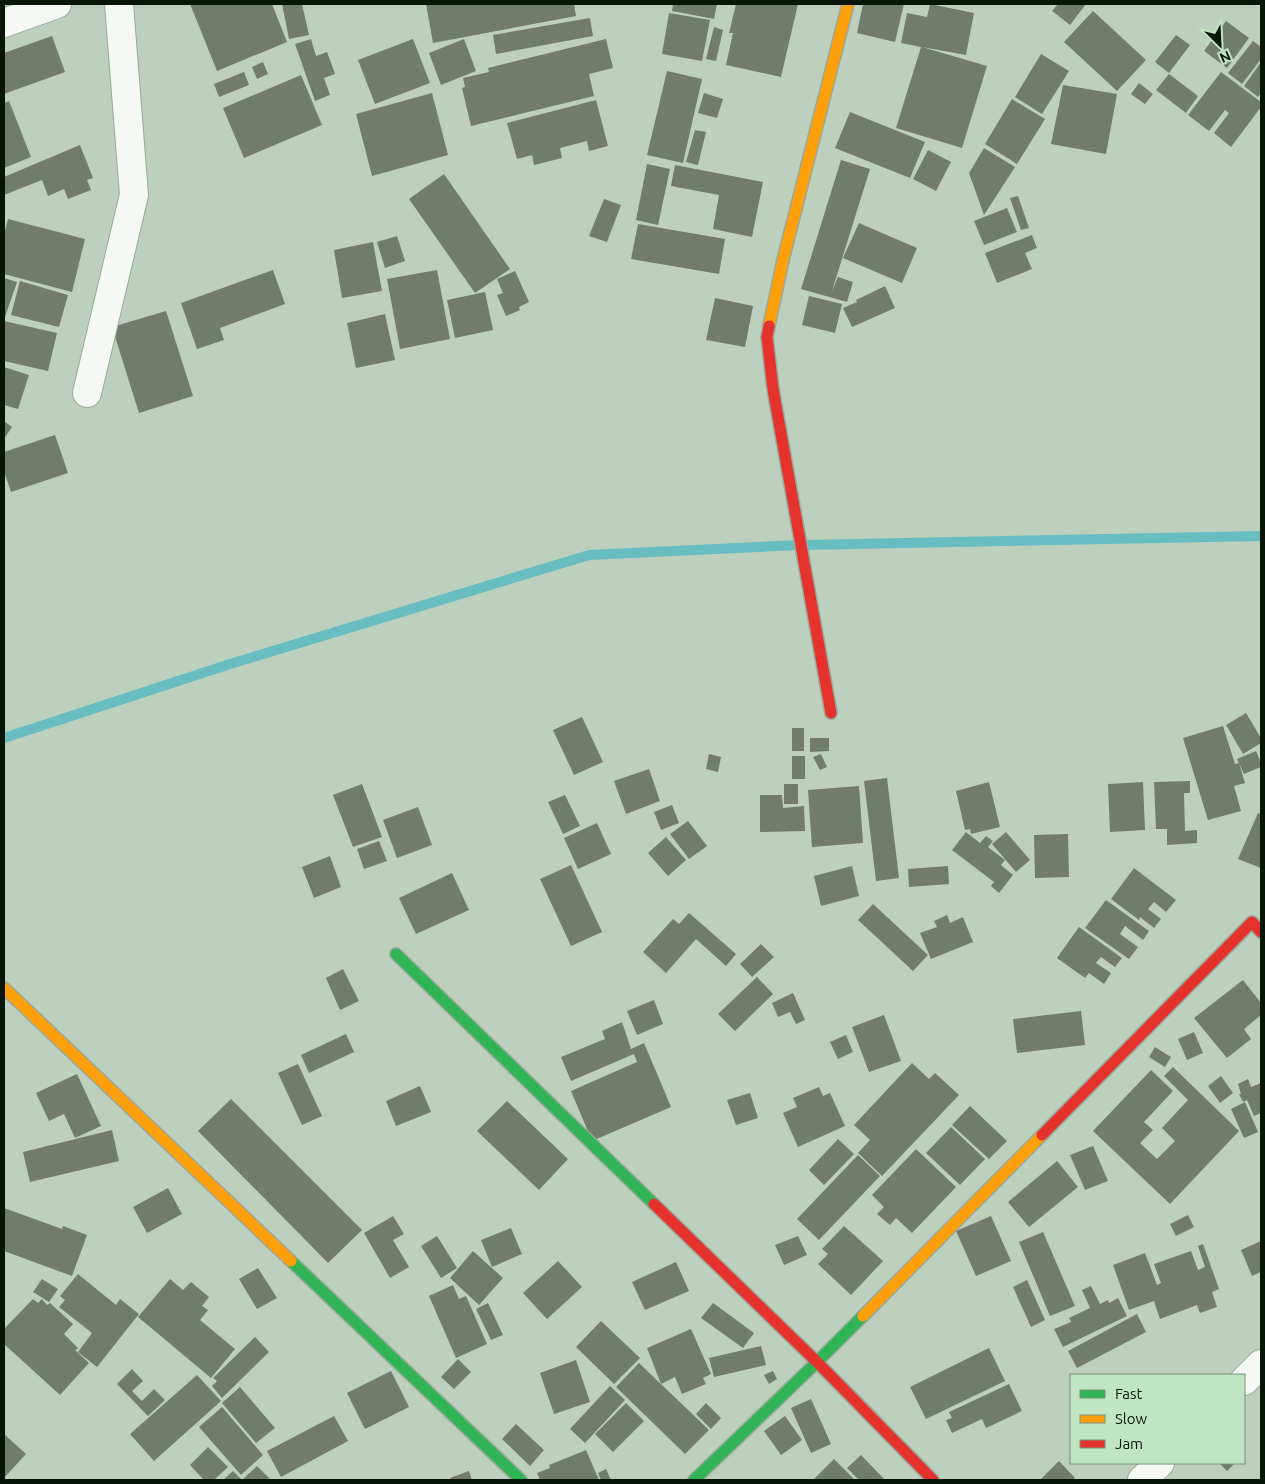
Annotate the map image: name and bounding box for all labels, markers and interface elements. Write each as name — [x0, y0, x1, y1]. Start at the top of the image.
north arrow — [1195, 20, 1245, 70]
text: N — [1217, 47, 1233, 66]
legend — [1070, 1374, 1245, 1464]
text: Fast — [1115, 1385, 1143, 1402]
text: Slow — [1115, 1410, 1148, 1427]
text: Jam — [1115, 1435, 1143, 1452]

